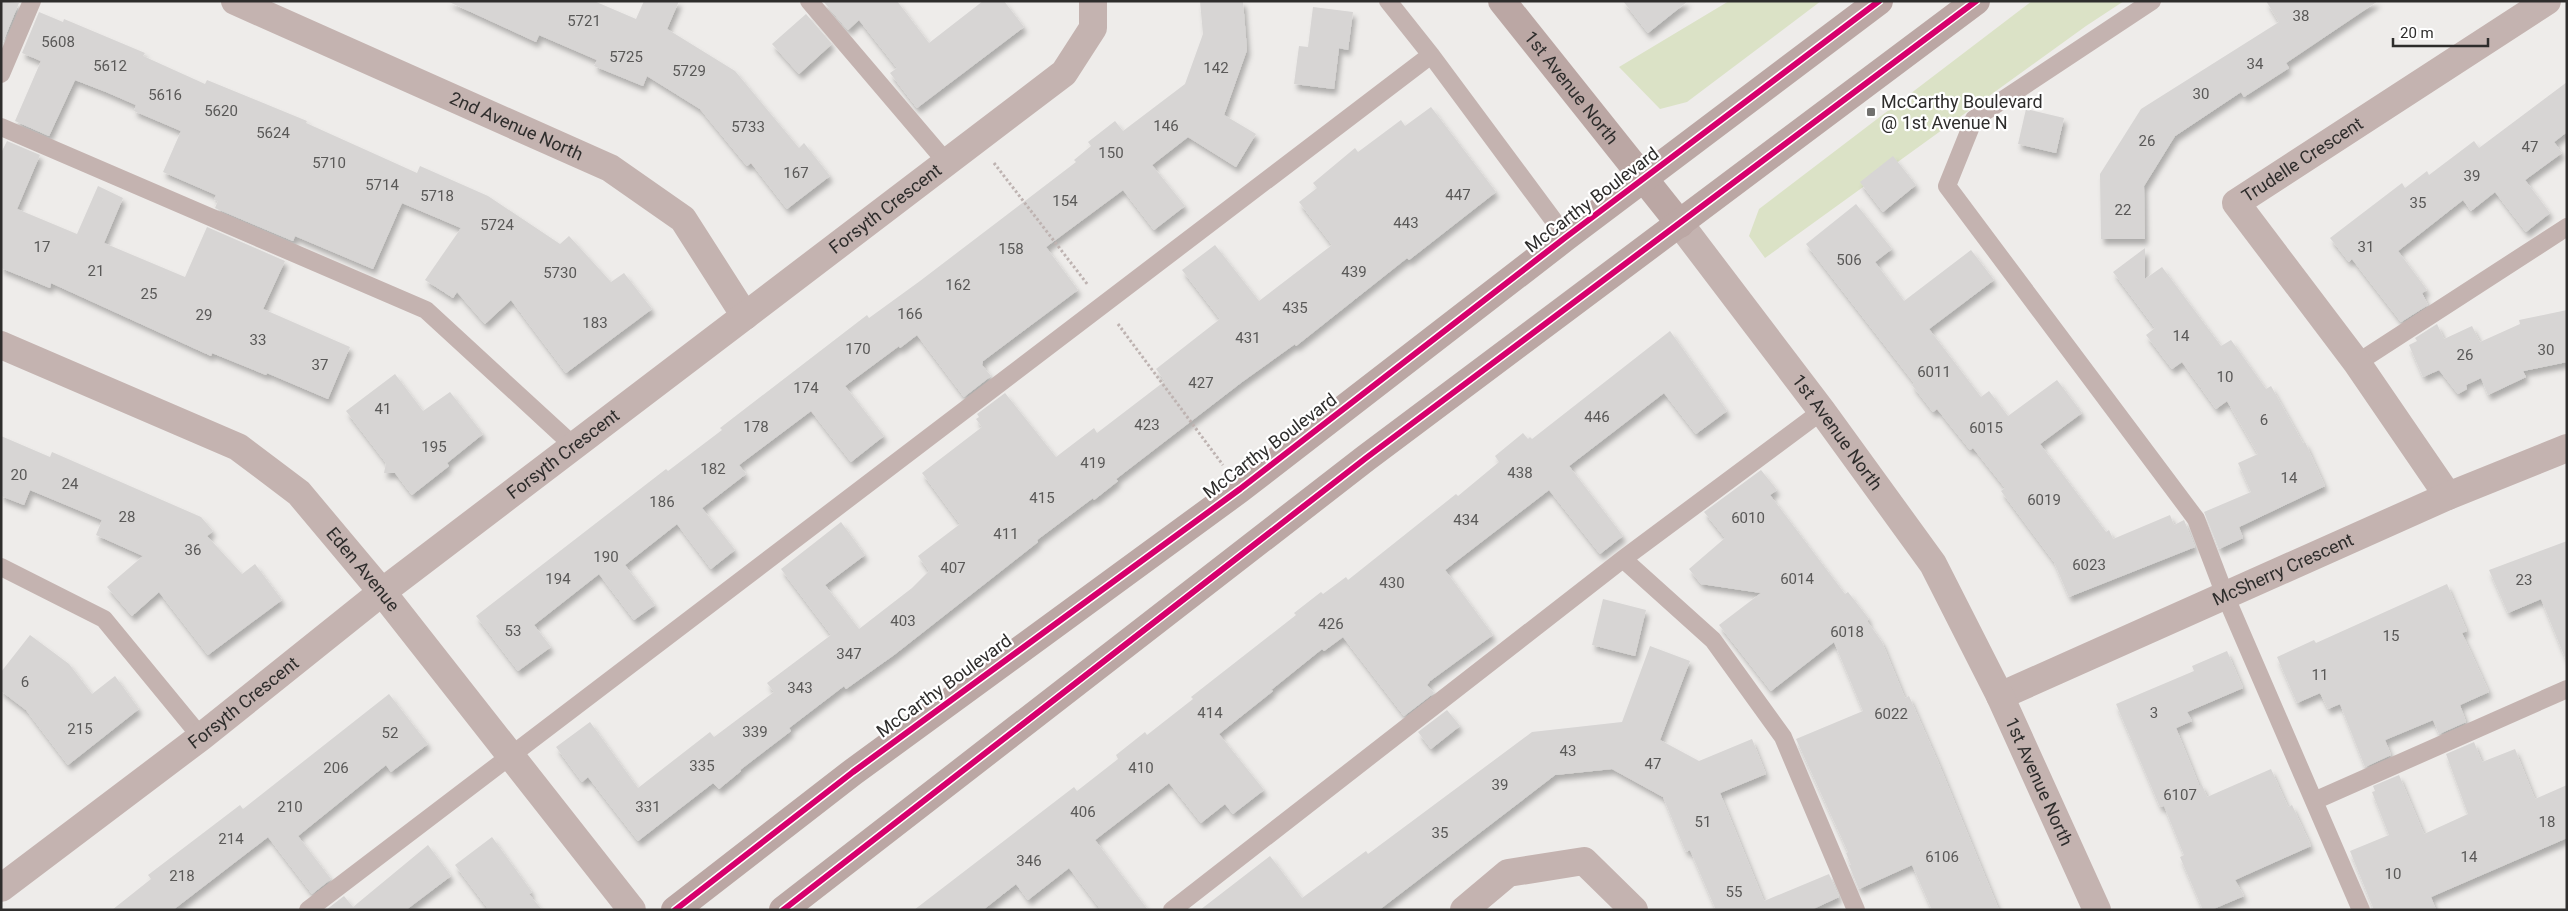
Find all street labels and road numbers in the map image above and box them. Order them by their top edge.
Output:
street label: 1st Avenue North [1520,27,1623,148]
street label: 2nd Avenue North [447,87,586,165]
street label: Trudelle Crescent [2238,112,2367,206]
street label: McCarthy Boulevard [1521,143,1663,257]
street label: Forsyth Crescent [825,159,945,258]
street label: 1st Avenue North [1788,370,1887,494]
street label: McCarthy Boulevard [1199,389,1341,503]
street label: Forsyth Crescent [502,404,623,503]
street label: Eden Avenue [322,523,404,615]
street label: McSherry Crescent [2209,529,2357,610]
street label: McCarthy Boulevard [872,630,1015,742]
street label: Forsyth Crescent [184,652,303,753]
street label: 1st Avenue North [2001,714,2077,849]

